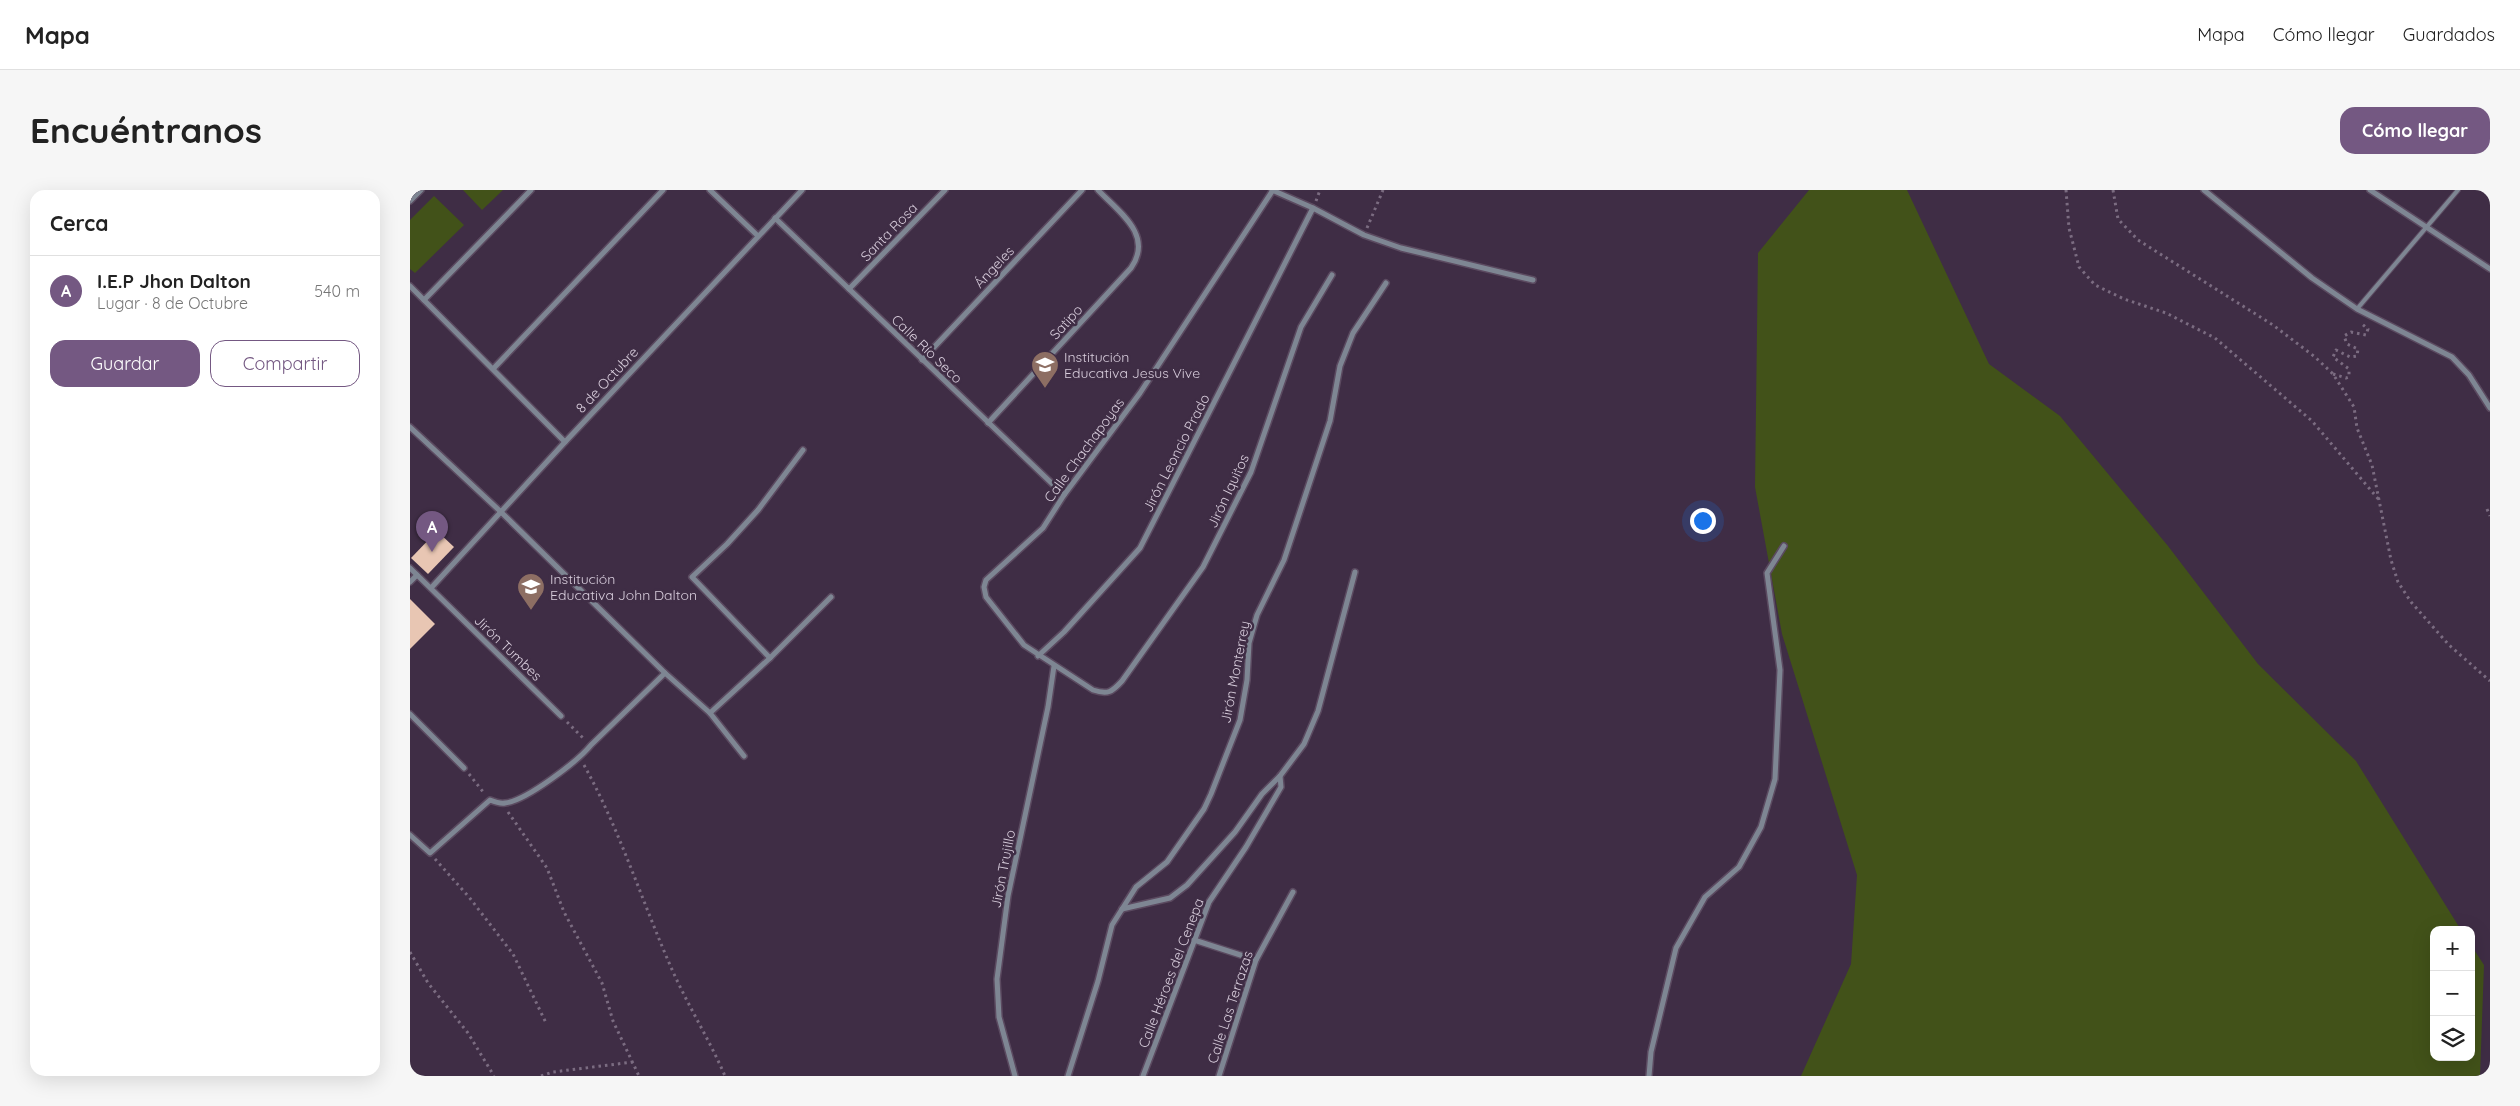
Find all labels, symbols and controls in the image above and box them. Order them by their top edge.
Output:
text: Mapa [25,20,90,50]
text: Mapa [2197,23,2245,46]
text: Cómo llegar [2273,23,2375,46]
text: Guardados [2403,23,2495,46]
button: Cómo llegar [2340,107,2490,154]
text: Encuéntranos [30,108,262,152]
street label: Santa Rosa [857,199,921,265]
text: Cerca [50,210,108,236]
street label: Ángeles [970,242,1018,292]
text: I.E.P Jhon Dalton [97,269,251,293]
text: A [61,281,71,301]
text: 540 m [314,281,360,301]
text: Lugar · 8 de Octubre [97,293,248,313]
street label: Satipo [1046,301,1086,343]
street label: Calle Río Seco [888,311,966,387]
button: Guardar [50,340,200,387]
button: Compartir [210,340,360,387]
street label: 8 de Octubre [572,343,642,417]
place label: Institución Educativa Jesus Vive [1064,348,1200,382]
school or university icon: Institución Educativa Jesus Vive [1030,350,1060,389]
street label: Jirón Leoncio Prado [1138,391,1214,515]
street label: Calle Chachapoyas [1040,394,1128,506]
street label: Jirón Iquitos [1203,451,1253,531]
your location [1690,508,1716,534]
pin: A [416,511,448,552]
place label: Institución Educativa John Dalton [550,570,697,604]
school or university icon: Institución Educativa John Dalton [516,572,546,611]
street label: Jirón Tumbes [470,611,546,685]
street label: Jirón Monterrey [1216,619,1254,725]
street label: Jirón Trujillo [987,828,1019,910]
street label: Calle Héroes del Cenepa [1134,896,1208,1050]
map controls [2430,926,2475,1061]
button: + [2430,926,2475,971]
street label: Calle Las Terrazas [1203,948,1257,1066]
button: − [2430,971,2475,1016]
button: layers [2430,1016,2475,1061]

